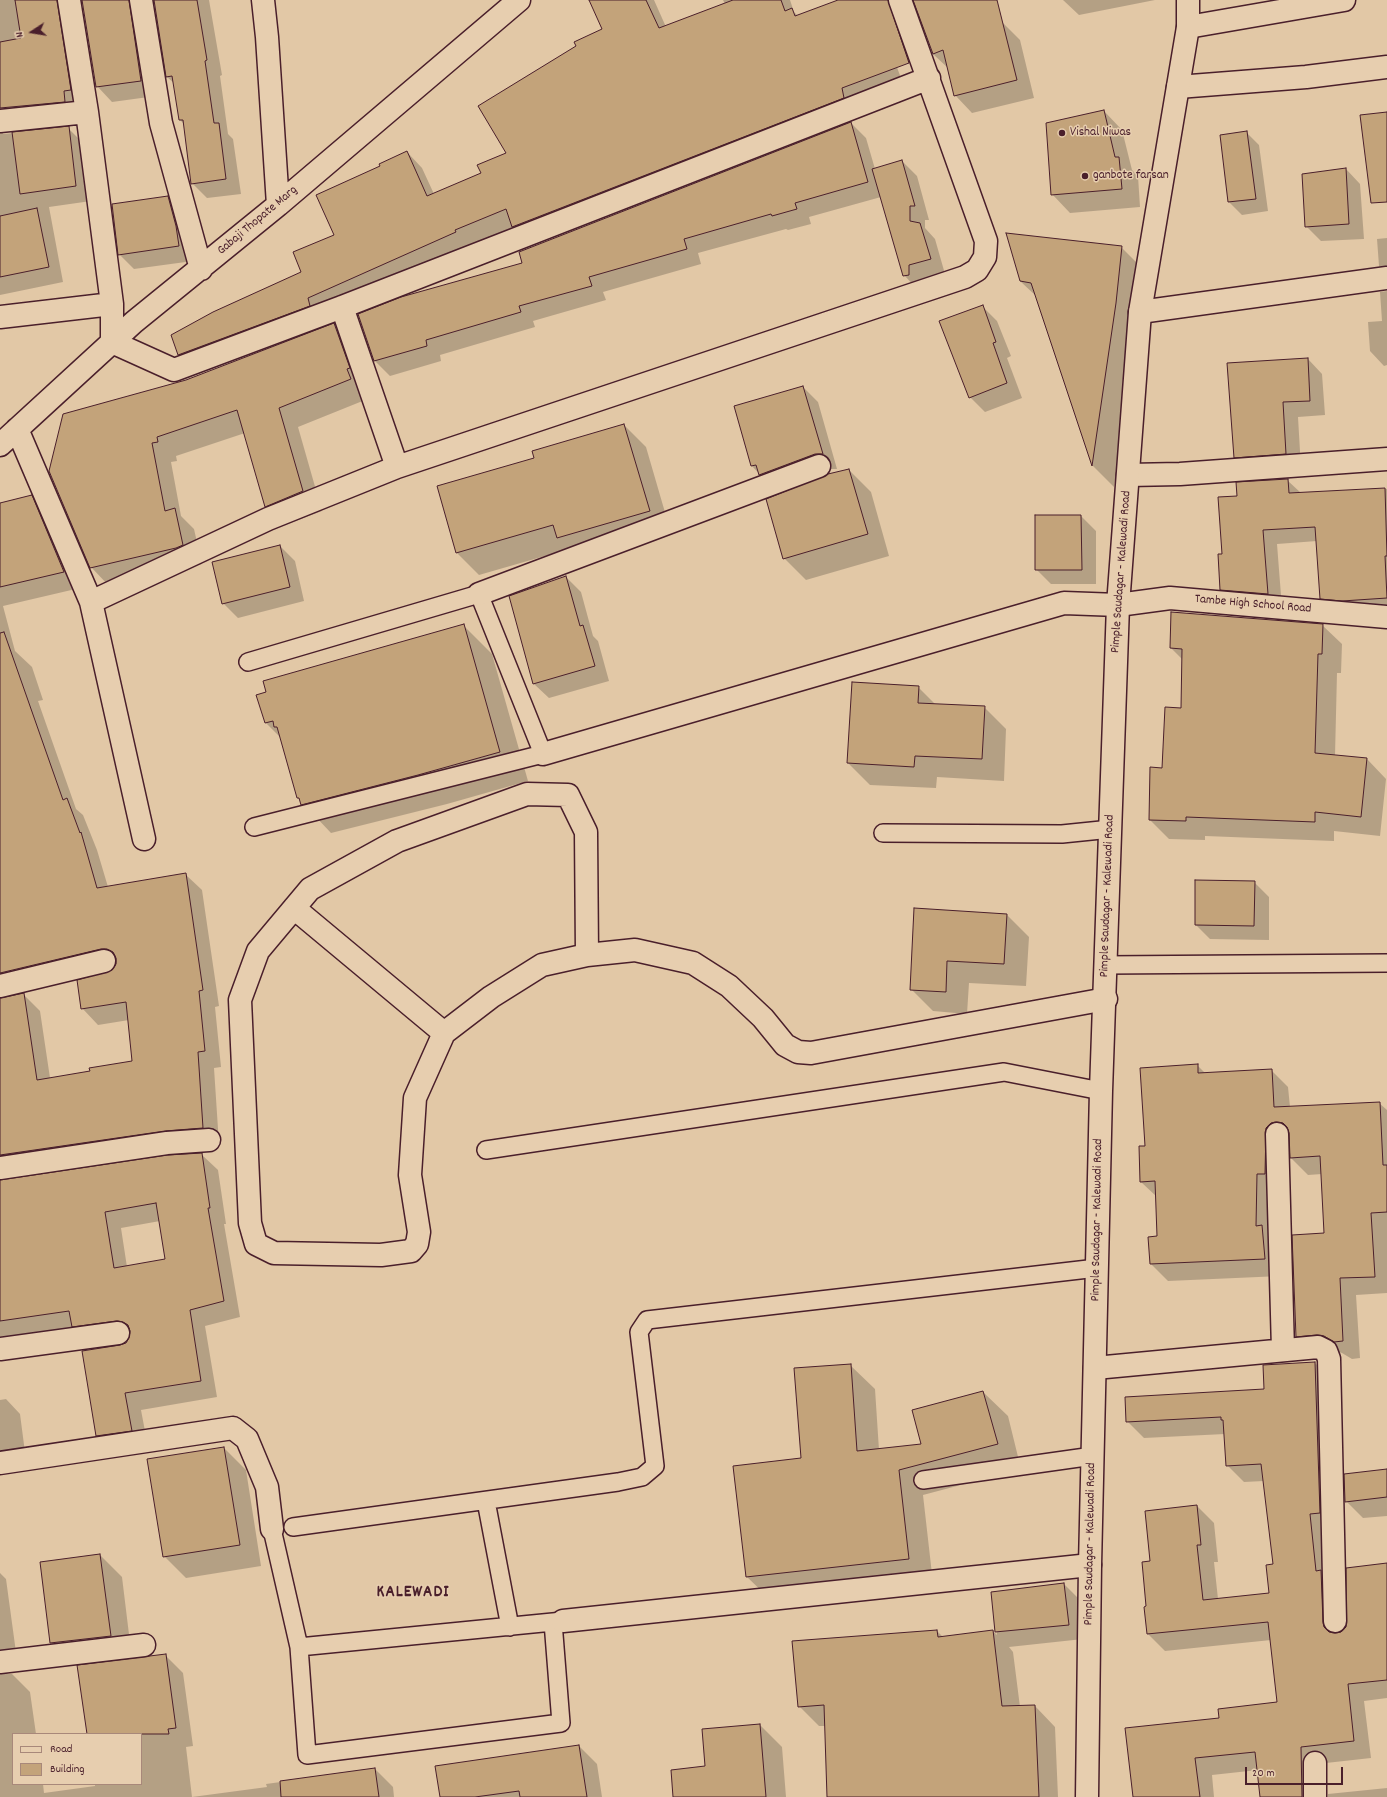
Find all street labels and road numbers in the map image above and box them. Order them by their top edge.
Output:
street label: Gabaji Thopate Marg [215,183,301,259]
street label: Pimple Saudagar - Kalewadi Road [1109,490,1135,654]
street label: Tambe High School Road [1194,592,1312,618]
street label: Pimple Saudagar - Kalewadi Road [1097,814,1119,978]
street label: Pimple Saudagar - Kalewadi Road [1089,1138,1107,1302]
street label: Pimple Saudagar - Kalewadi Road [1082,1462,1100,1626]

